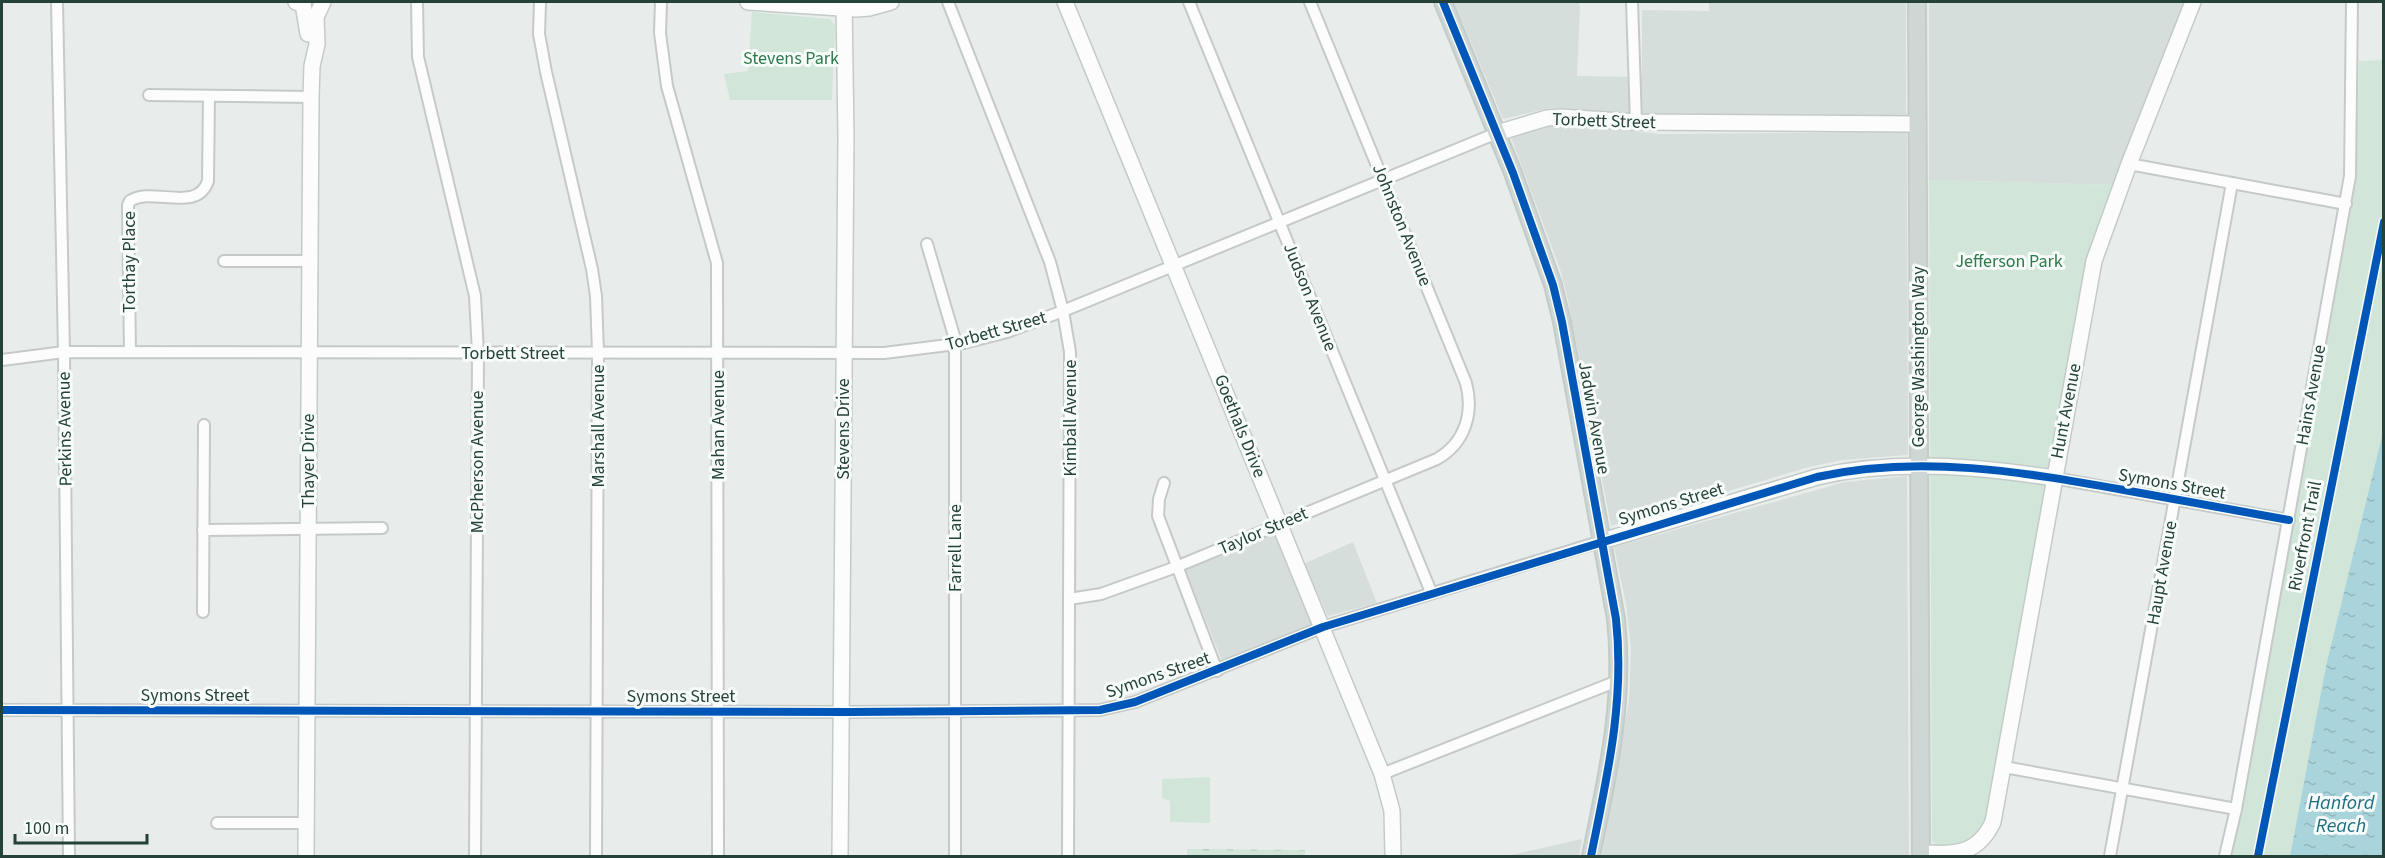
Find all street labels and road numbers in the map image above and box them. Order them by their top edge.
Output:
street label: Torbett Street [1552,107,1656,135]
street label: Johnston Avenue [1366,160,1438,290]
street label: Torthay Place [117,211,142,313]
street label: Judson Avenue [1277,239,1343,355]
street label: George Washington Way [1906,266,1931,448]
street label: Torbett Street [943,305,1049,357]
street label: Torbett Street [461,341,565,366]
street label: Hains Avenue [2290,343,2332,447]
street label: Kimball Avenue [1058,360,1083,476]
street label: Jadwin Avenue [1572,360,1616,476]
street label: Hunt Avenue [2045,361,2087,461]
street label: Marshall Avenue [586,364,611,488]
street label: Mahan Avenue [706,370,731,480]
street label: Perkins Avenue [51,371,78,487]
street label: Goethals Drive [1208,371,1272,481]
street label: Stevens Drive [831,378,856,480]
street label: McPherson Avenue [465,391,490,533]
street label: Thayer Drive [296,414,321,508]
street label: Symons Street [2116,462,2228,506]
street label: Symons Street [1615,476,1727,532]
street label: Riverfront Trail [2282,479,2328,593]
street label: Taylor Street [1214,501,1312,561]
street label: Farrell Lane [943,504,968,592]
street label: Haupt Avenue [2141,519,2183,627]
street label: Symons Street [1103,645,1213,705]
street label: Symons Street [141,683,249,708]
street label: Symons Street [627,684,735,709]

